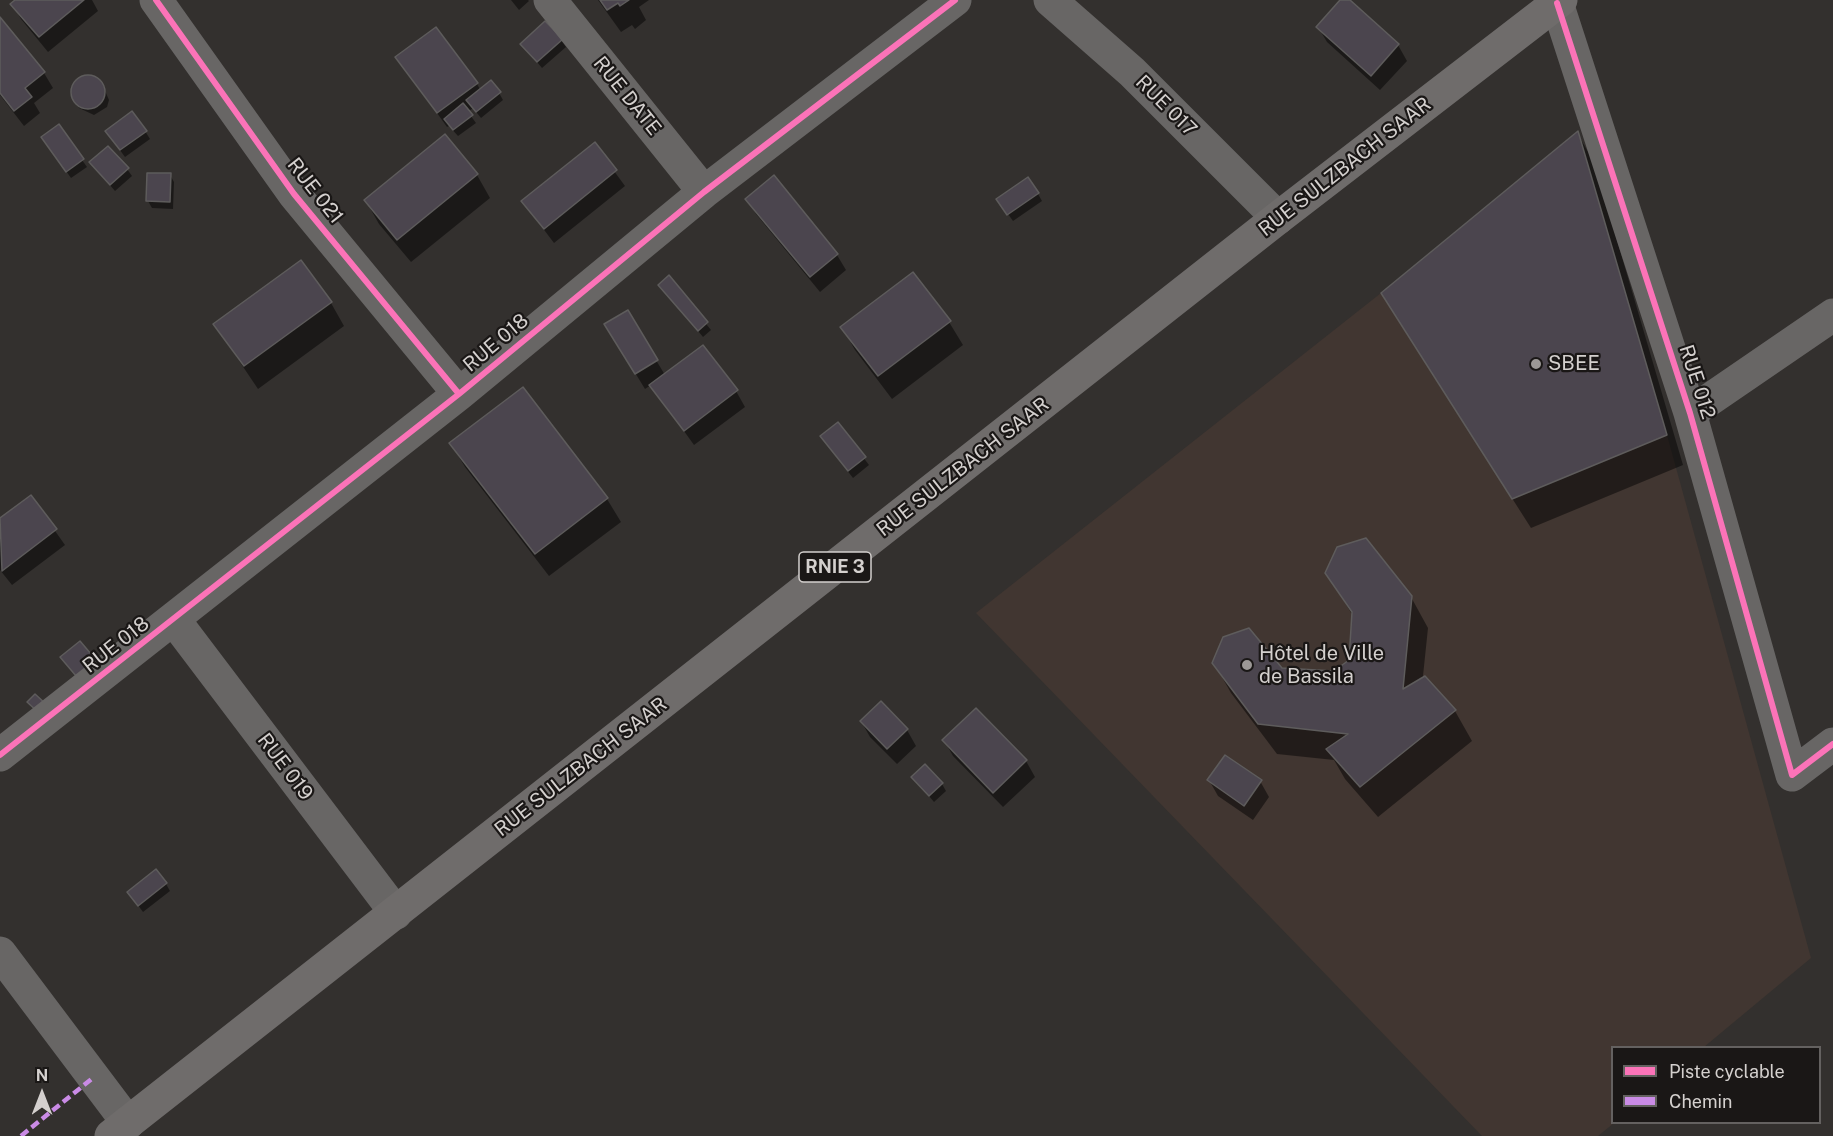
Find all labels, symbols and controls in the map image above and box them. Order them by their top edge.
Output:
street label: RUE DATE [588,52,666,140]
street label: RUE 017 [1130,70,1202,142]
street label: RUE SULZBACH SAAR [1254,92,1436,242]
street label: RUE 021 [282,153,348,229]
street label: RUE 018 [458,309,534,377]
street label: RUE 012 [1674,342,1720,422]
place label: SBEE [1548,352,1600,376]
marker: SBEE [1529,357,1543,371]
street label: RUE SULZBACH SAAR [872,392,1054,542]
road number: RNIE 3 [799,552,871,582]
street label: RUE 018 [78,612,154,678]
place label: Hôtel de Ville de Bassila [1259,642,1384,689]
marker: Hôtel de Ville de Bassila [1240,658,1254,672]
street label: RUE SULZBACH SAAR [490,692,672,842]
street label: RUE 019 [252,729,318,805]
legend [1611,1046,1821,1124]
text: Piste cyclable [1669,1061,1785,1082]
north arrow [12,1064,72,1124]
text: N [36,1066,48,1085]
text: Chemin [1669,1091,1733,1112]

